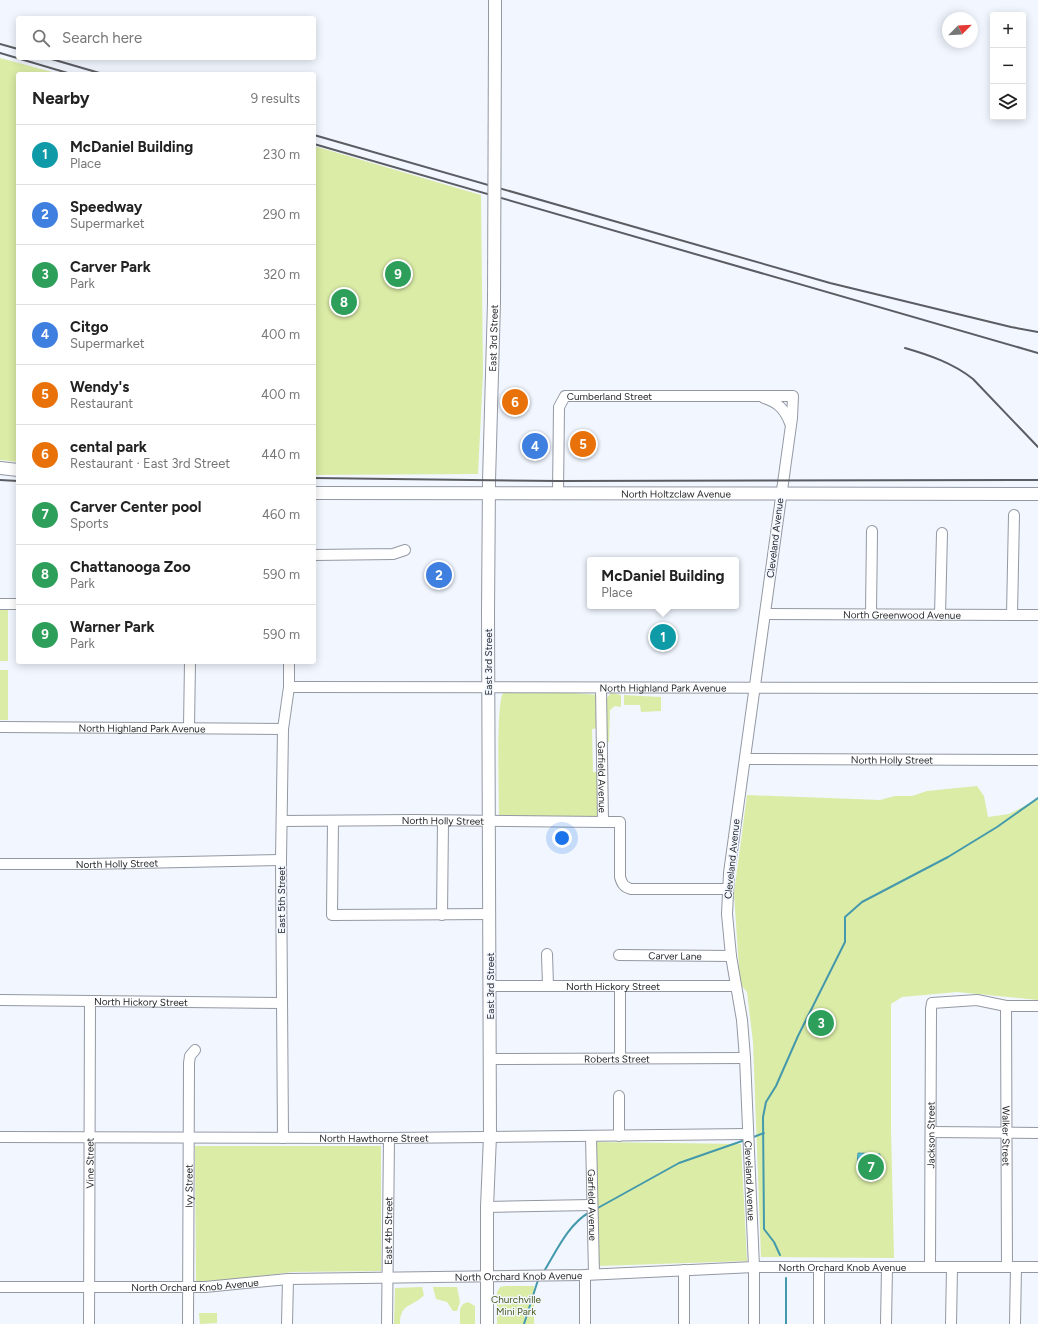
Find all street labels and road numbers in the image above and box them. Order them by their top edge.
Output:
street label: East 3rd Street [486,304,500,372]
street label: Cumberland Street [567,390,652,403]
street label: North Holtzclaw Avenue [621,487,731,500]
street label: Cleveland Avenue [764,497,786,579]
street label: North Greenwood Avenue [843,608,961,621]
street label: East 3rd Street [482,628,495,696]
street label: North Highland Park Avenue [600,681,727,694]
street label: North Highland Park Avenue [79,721,206,735]
street label: Garfield Avenue [595,741,609,814]
street label: North Holly Street [851,753,933,766]
street label: North Holly Street [402,813,484,827]
street label: Cleveland Avenue [721,818,743,900]
street label: North Holly Street [76,856,159,871]
street label: East 5th Street [275,866,288,934]
street label: Carver Lane [648,949,702,962]
street label: East 3rd Street [484,952,497,1020]
street label: North Hickory Street [566,980,660,993]
street label: North Hickory Street [94,995,188,1009]
street label: Roberts Street [584,1052,650,1065]
street label: Jackson Street [924,1101,937,1169]
street label: Walker Street [1000,1106,1013,1167]
street label: North Hawthorne Street [319,1131,429,1145]
street label: Vine Street [83,1137,96,1188]
street label: Cleveland Avenue [742,1140,759,1222]
street label: Ivy Street [182,1164,195,1208]
street label: Garfield Avenue [585,1169,600,1242]
street label: East 4th Street [381,1197,395,1265]
street label: North Orchard Knob Avenue [779,1261,907,1274]
street label: North Orchard Knob Avenue [455,1269,583,1283]
street label: North Orchard Knob Avenue [131,1275,260,1294]

